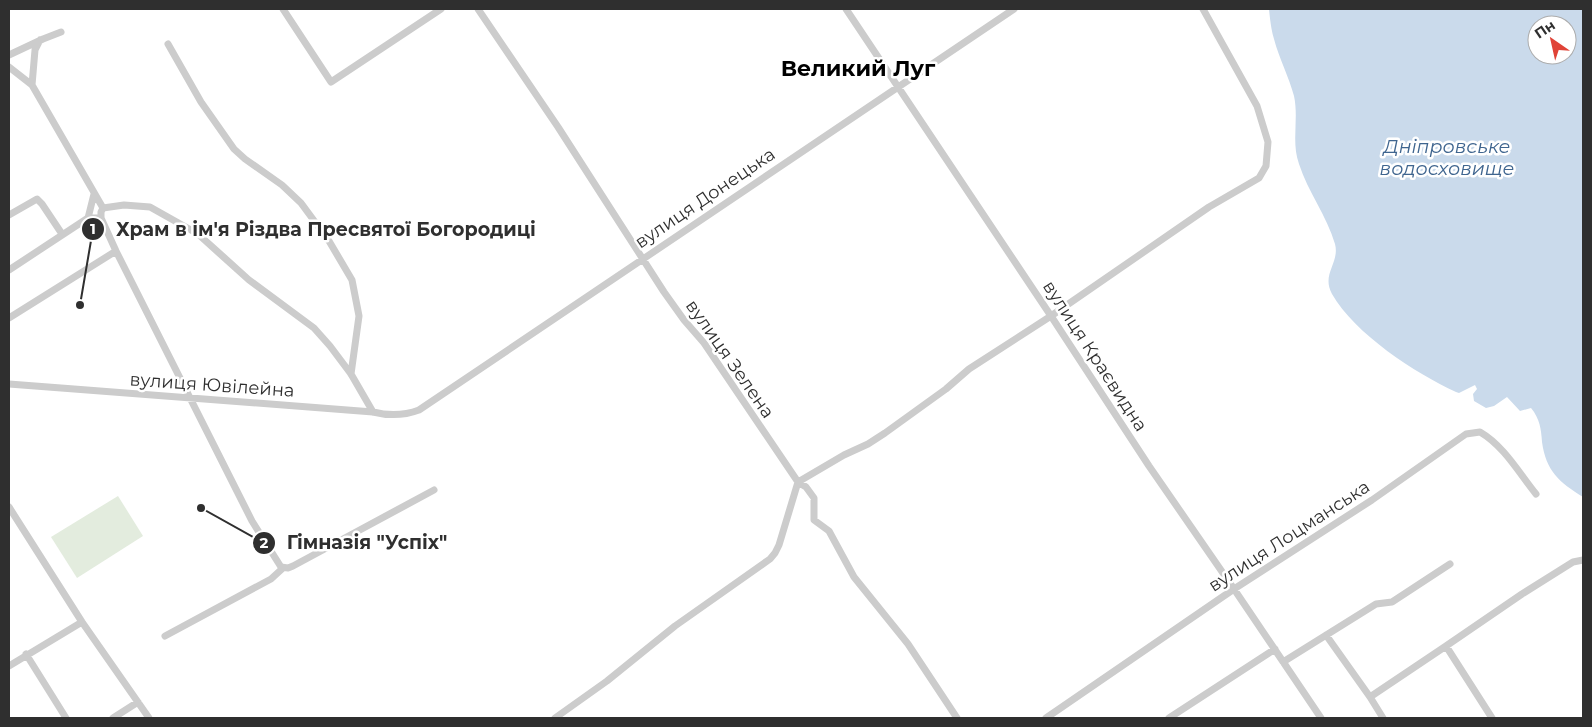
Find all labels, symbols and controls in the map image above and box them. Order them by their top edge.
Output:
north arrow [1527,15,1577,65]
text: Пн [1531,16,1559,43]
district label: Великий Луг [781,55,936,82]
water label: Дніпровське водосховище [1380,135,1514,180]
street label: вулиця Донецька [631,143,779,253]
callout: Храм в ім'я Різдва Пресвятої Богородиці [81,212,546,246]
text: Храм в ім'я Різдва Пресвятої Богородиці [116,218,536,241]
text: 1 [90,219,96,238]
street label: вулиця Краєвидна [1038,276,1152,436]
street label: вулиця Зелена [681,296,779,422]
street label: вулиця Ювілейна [129,368,295,402]
street label: вулиця Лоцманська [1204,476,1374,596]
callout: Гімназія "Успіх" [251,526,457,560]
text: Гімназія "Успіх" [287,531,447,554]
text: 2 [260,533,269,552]

